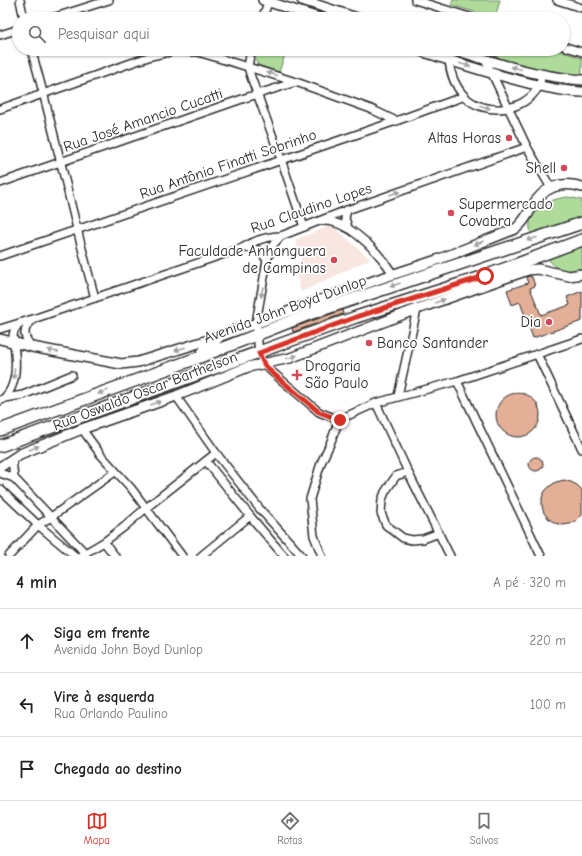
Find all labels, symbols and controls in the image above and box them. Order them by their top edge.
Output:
search box [12,12,570,56]
icon: search [26,23,48,45]
text: Pesquisar aqui [58,25,150,43]
one-way arrow [459,62,471,68]
one-way arrow [510,64,523,70]
one-way arrow [266,71,278,77]
street label: Rua José Amancio Cucatti [61,84,225,156]
one-way arrow [479,104,491,110]
street label: Rua Antônio Finatti Sobrinho [137,125,319,203]
place label: Altas Horas [428,129,501,147]
marker: Altas Horas [504,133,514,143]
place label: Shell [526,159,556,177]
marker: Shell [559,163,569,173]
street label: Rua Claudino Lopes [248,179,374,237]
one-way arrow [389,190,401,196]
place label: Supermercado Covabra [459,195,553,230]
marker: Supermercado Covabra [446,208,456,218]
one-way arrow [525,237,537,243]
one-way arrow [472,241,484,247]
place label: Faculdade Anhanguera de Campinas [178,242,326,277]
marker: Faculdade Anhanguera de Campinas [329,255,339,265]
route start [476,267,494,285]
street label: Avenida John Boyd Dunlop [201,271,369,347]
one-way arrow [389,283,401,289]
one-way arrow [258,286,264,298]
one-way arrow [434,297,446,303]
place label: Dia [520,313,541,331]
marker: Dia [544,317,554,327]
place label: Banco Santander [377,334,488,352]
marker: Banco Santander [364,338,374,348]
one-way arrow [173,346,185,352]
street label: Rua Oswaldo Oscar Barthelson [50,347,240,435]
one-way arrow [47,348,59,354]
one-way arrow [286,354,298,360]
place label: Drogaria São Paulo [305,357,368,392]
one-way arrow [11,368,17,380]
marker: Drogaria São Paulo [292,370,302,380]
one-way arrow [97,390,109,396]
one-way arrow [150,399,162,405]
route end [331,411,349,429]
one-way arrow [29,445,41,451]
text: 4 min [16,573,57,592]
text: A pé · 320 m [493,575,566,590]
text: Siga em frente [54,624,150,642]
icon: ahead [16,630,38,652]
text: 220 m [529,633,566,648]
text: Avenida John Boyd Dunlop [54,642,203,657]
text: Vire à esquerda [54,688,155,706]
icon: left [16,694,38,716]
text: 100 m [530,697,566,712]
text: Rua Orlando Paulino [54,706,168,721]
icon: arrive [16,758,38,780]
text: Chegada ao destino [54,760,182,778]
tab: Mapa [84,810,110,847]
tab: Rotas [277,810,302,847]
tab: Salvos [470,810,498,847]

